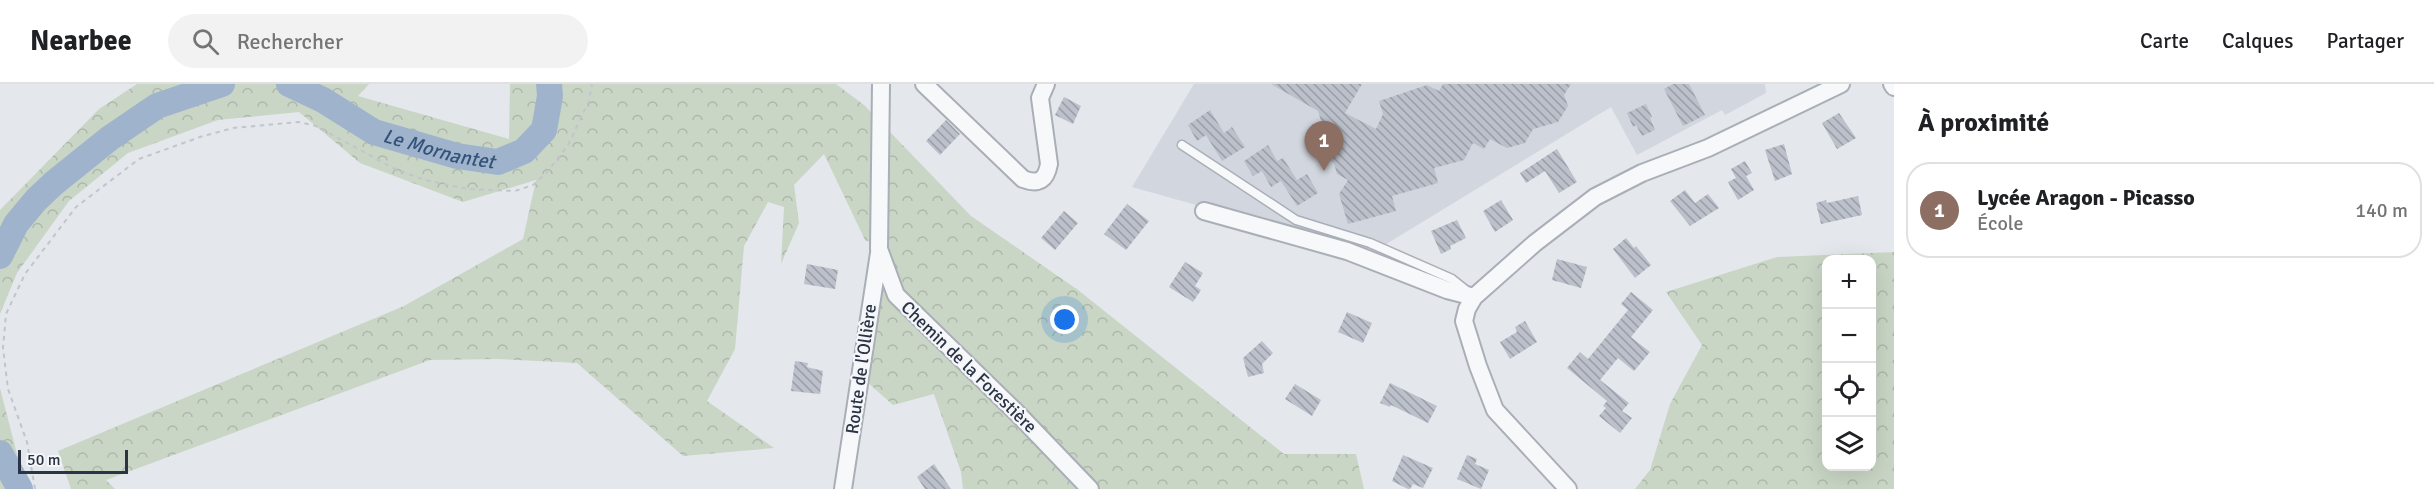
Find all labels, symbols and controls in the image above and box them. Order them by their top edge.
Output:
search box [168,14,588,68]
text: Nearbee [30,24,132,58]
icon: search [189,25,222,58]
text: Rechercher [237,28,343,55]
text: Carte [2140,28,2189,54]
text: Calques [2222,28,2293,54]
text: Partager [2326,28,2404,54]
text: À proximité [1918,107,2049,139]
pin: 1 [1304,122,1344,171]
water label: Le Mornantet [380,123,498,174]
text: Lycée Aragon - Picasso [1977,184,2195,211]
text: 1 [1934,198,1945,223]
text: 140 m [2355,198,2408,223]
text: École [1977,211,2024,236]
map controls [1822,255,1876,471]
button: + [1822,255,1876,309]
street label: Chemin de la Forestière [896,296,1042,438]
street label: Route de l'Ollière [841,303,881,435]
your location [1050,305,1079,334]
button: − [1822,309,1876,363]
button: locate [1822,363,1876,417]
button: layers [1822,417,1876,471]
scale bar [18,447,128,474]
text: 50 m [27,450,61,470]

